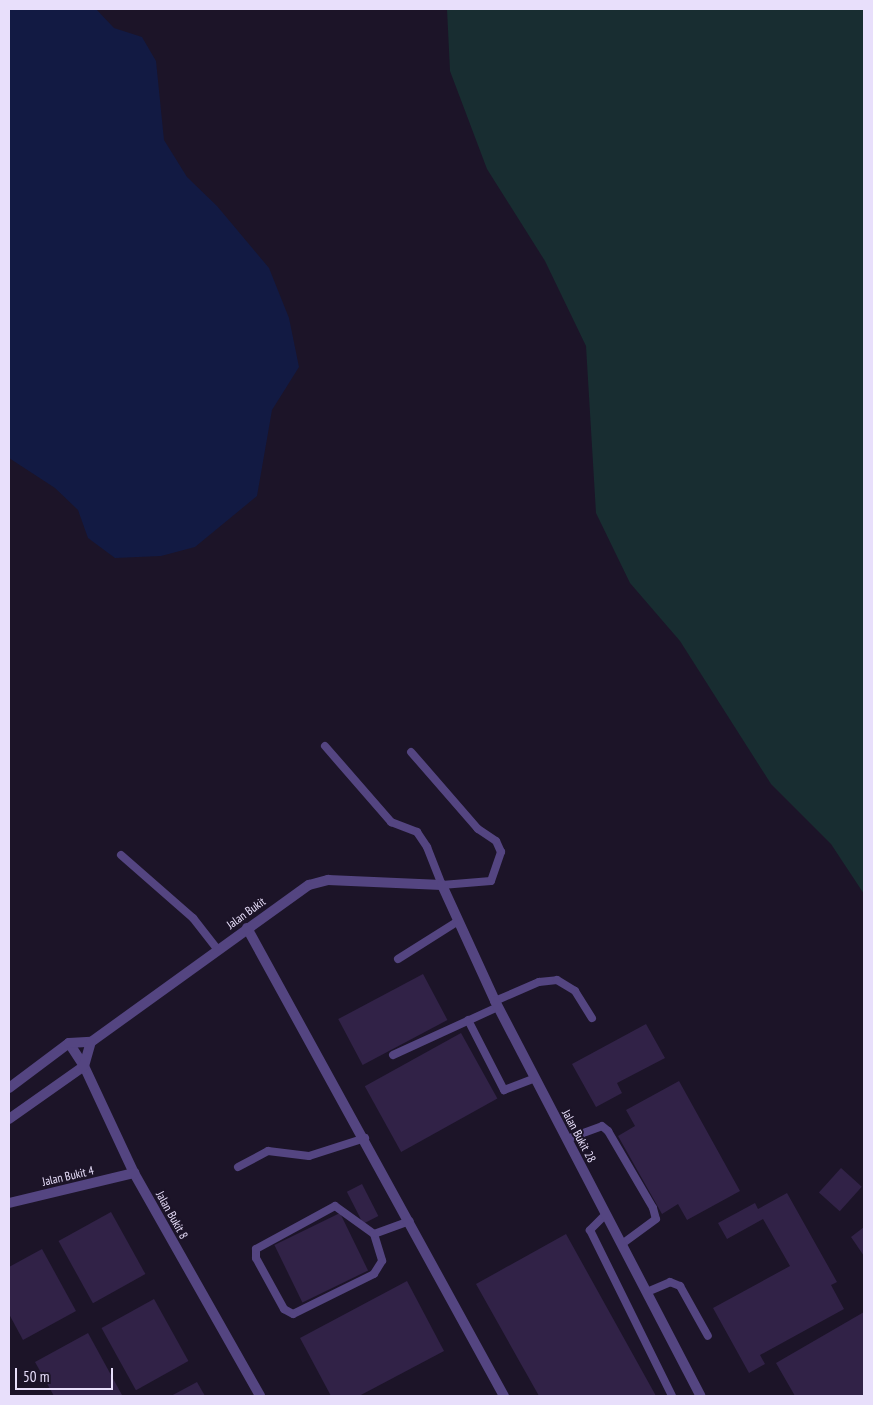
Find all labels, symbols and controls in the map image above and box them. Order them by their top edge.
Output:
street label: Jalan Bukit [224,894,268,932]
street label: Jalan Bukit 28 [559,1107,599,1165]
street label: Jalan Bukit 4 [41,1163,95,1189]
street label: Jalan Bukit 8 [153,1189,191,1241]
scale bar [18,1358,115,1390]
text: 50 m [23,1367,49,1386]

